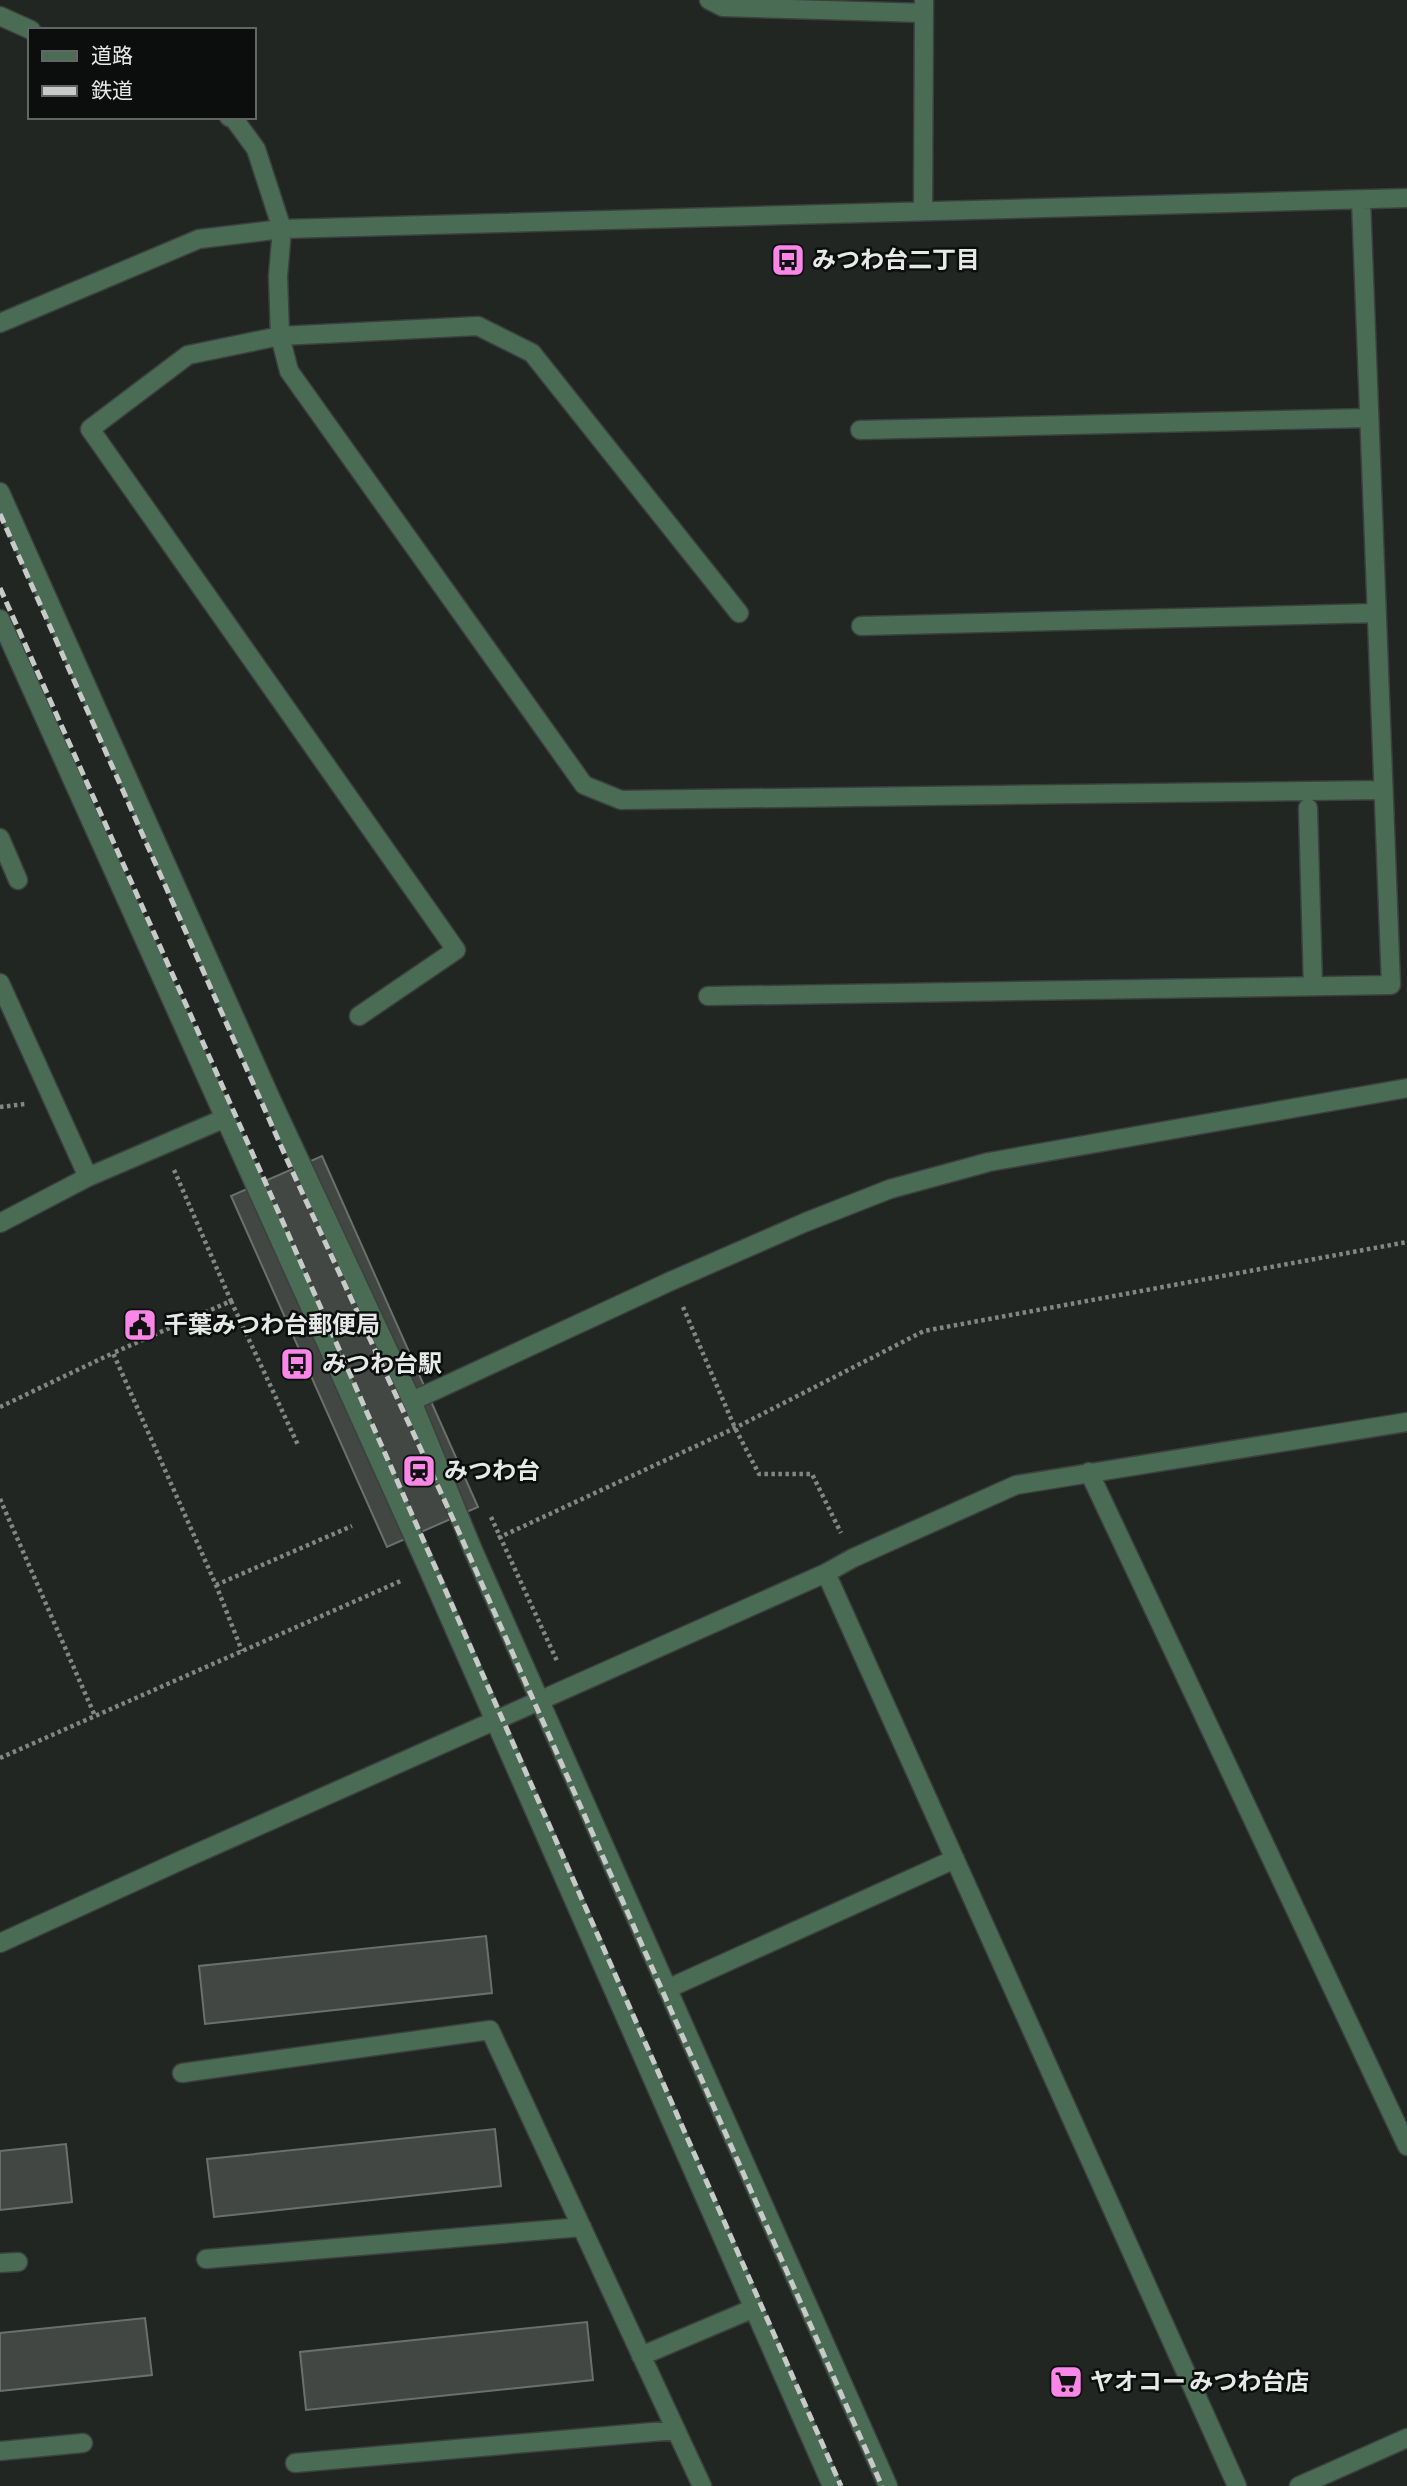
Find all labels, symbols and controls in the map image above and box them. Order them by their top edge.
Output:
legend [28,28,256,119]
text: 道路 [91,43,133,67]
text: 鉄道 [91,78,133,102]
bus stop icon: みつわ台二丁目 [769,241,807,279]
place label: みつわ台二丁目 [812,246,980,273]
public building icon: 千葉みつわ台郵便局 [121,1306,159,1344]
place label: 千葉みつわ台郵便局 [164,1311,380,1338]
bus stop icon: みつわ台駅 [278,1345,316,1383]
place label: みつわ台駅 [322,1350,442,1377]
station icon: みつわ台 [400,1452,438,1490]
place label: みつわ台 [444,1457,540,1484]
supermarket icon: ヤオコー みつわ台店 [1047,2363,1085,2401]
place label: ヤオコー みつわ台店 [1090,2368,1309,2395]

